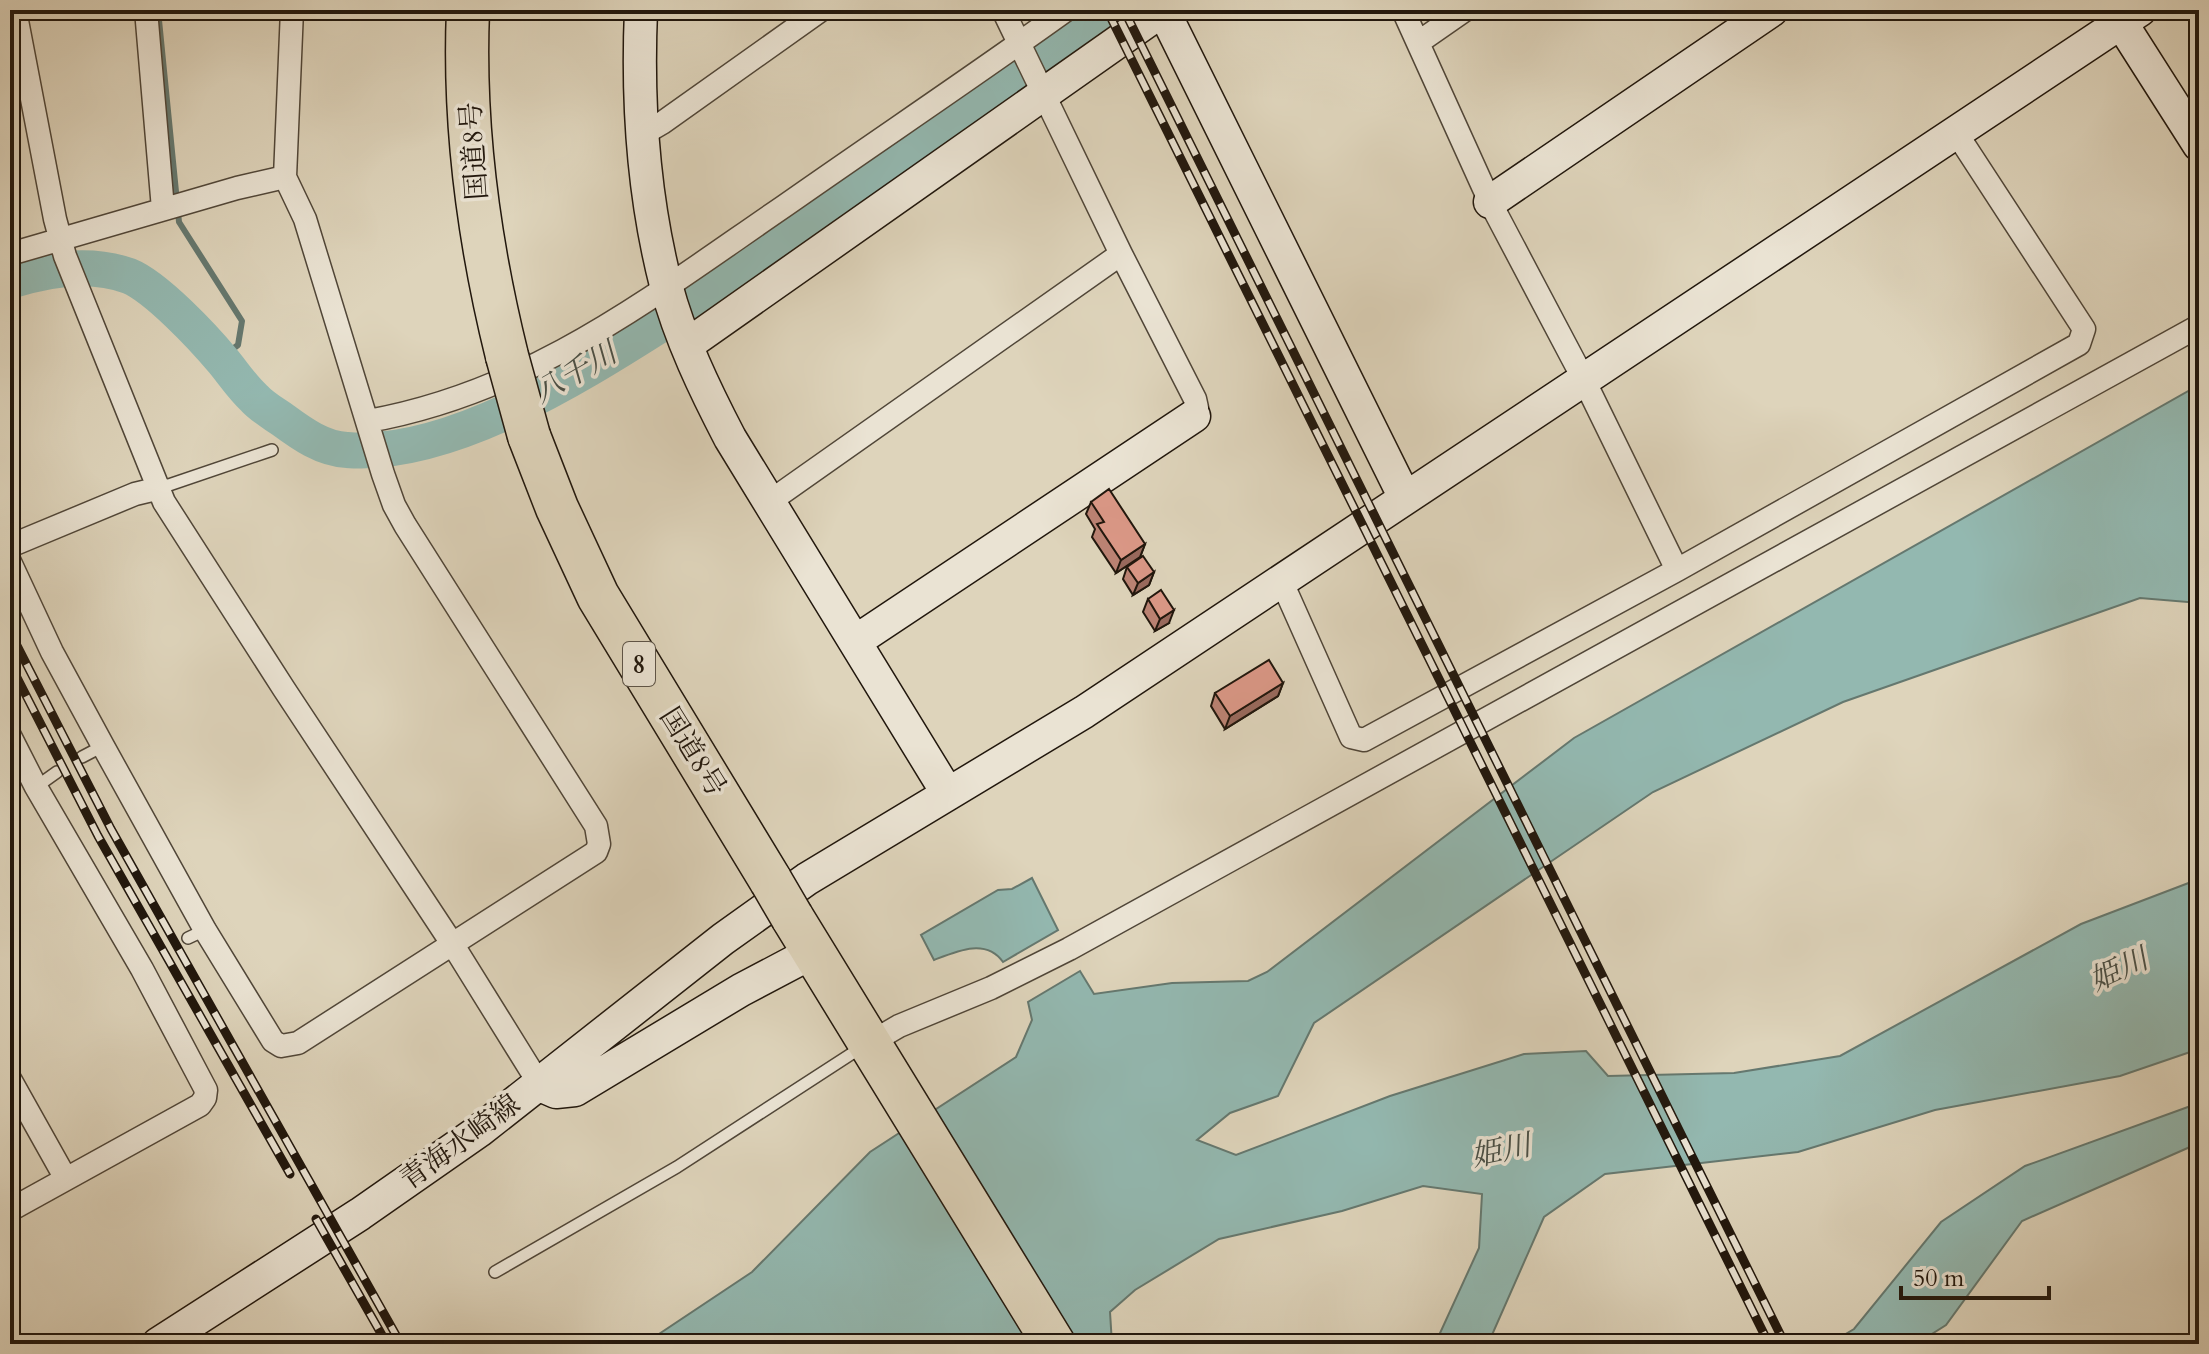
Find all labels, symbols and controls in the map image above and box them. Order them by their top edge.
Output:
street label: 国道8号 [452,101,496,201]
water label: 八千川 [526,331,627,413]
road number: 8 [623,642,655,686]
street label: 国道8号 [651,700,735,804]
water label: 姫川 [2083,937,2158,1001]
street label: 青海水崎線 [392,1085,528,1199]
water label: 姫川 [1467,1124,1538,1177]
scale bar [1901,1250,2049,1300]
text: 50 m [1913,1262,1965,1295]

